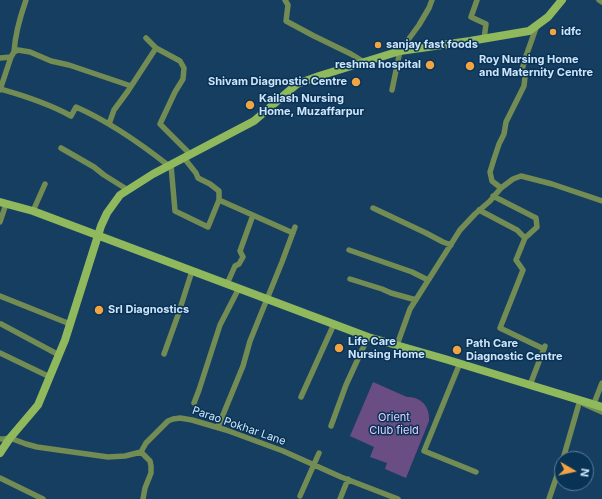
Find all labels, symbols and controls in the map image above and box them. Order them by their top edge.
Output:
place label: idfc [561,25,582,39]
marker: idfc [548,27,558,37]
place label: sanjay fast foods [386,38,478,52]
marker: sanjay fast foods [373,40,383,50]
place label: Roy Nursing Home and Maternity Centre [479,53,593,79]
place label: reshma hospital [335,58,421,72]
marker: reshma hospital [424,59,436,71]
marker: Roy Nursing Home and Maternity Centre [464,60,476,72]
place label: Shivam Diagnostic Centre [208,75,347,89]
marker: Shivam Diagnostic Centre [350,76,362,88]
place label: Kailash Nursing Home, Muzaffarpur [259,92,364,118]
marker: Kailash Nursing Home, Muzaffarpur [244,99,256,111]
place label: Srl Diagnostics [108,303,189,317]
marker: Srl Diagnostics [93,304,105,316]
place label: Life Care Nursing Home [348,335,425,361]
place label: Path Care Diagnostic Centre [466,337,562,363]
marker: Life Care Nursing Home [333,342,345,354]
marker: Path Care Diagnostic Centre [451,344,463,356]
street label: Parao Pokhar Lane [191,404,287,448]
park label: Orient Club field [369,411,419,437]
north arrow [554,451,594,491]
text: N [577,467,592,478]

